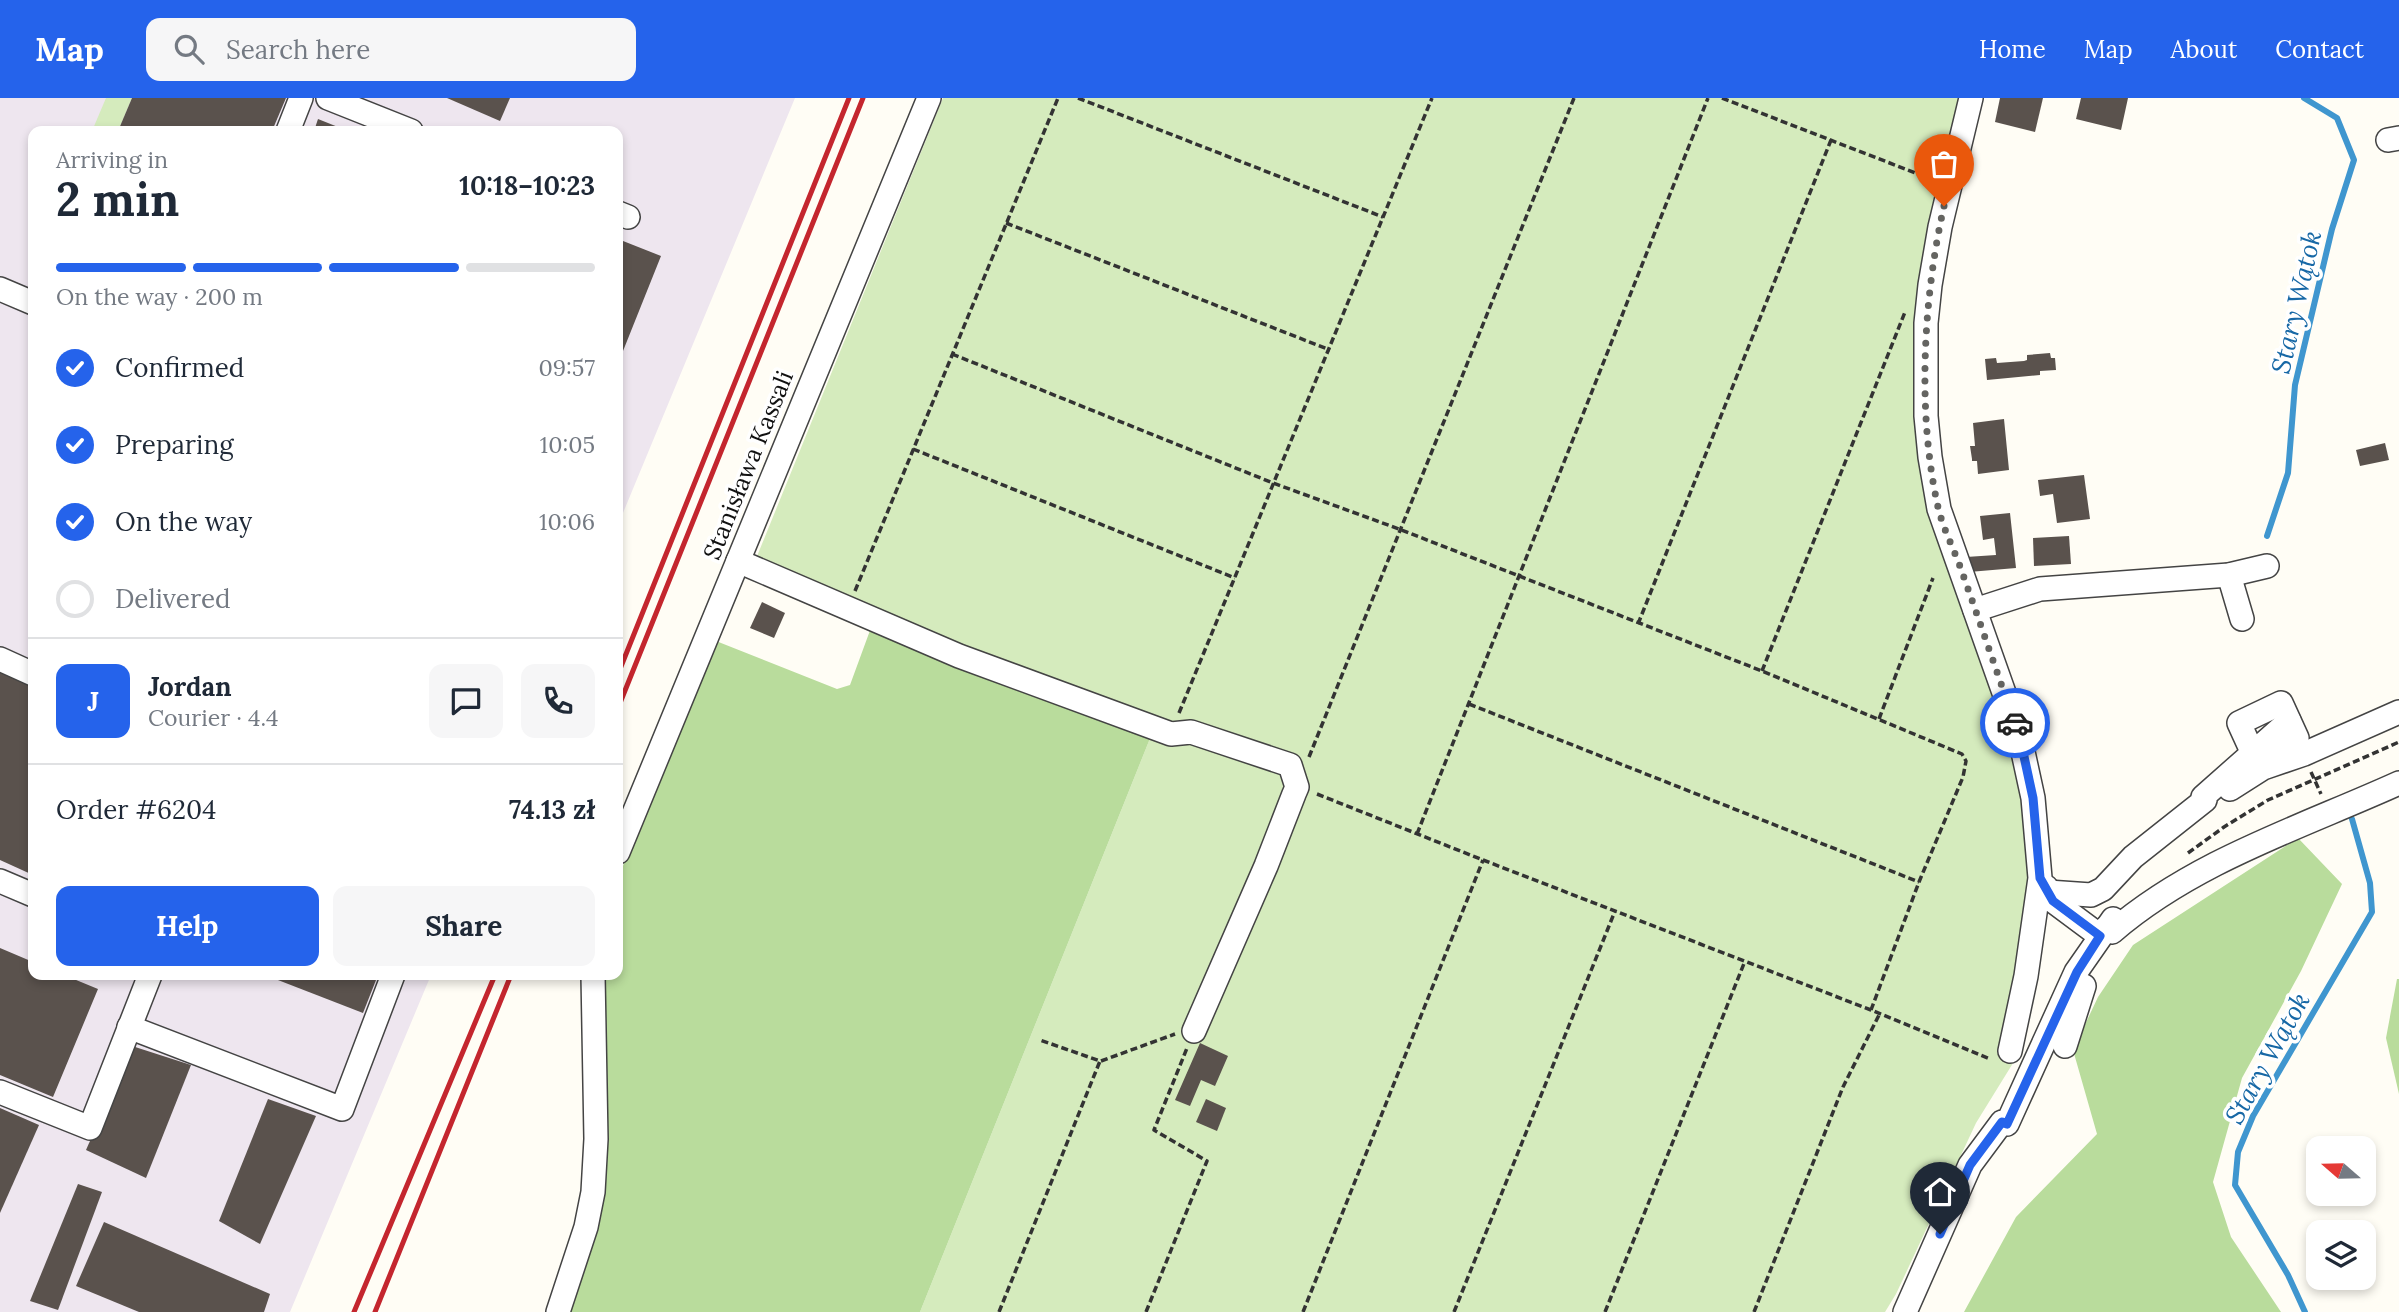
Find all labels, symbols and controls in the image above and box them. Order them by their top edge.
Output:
search box [146,18,636,81]
text: Map [35,28,104,70]
icon: search [170,30,208,68]
text: Search here [226,33,370,66]
text: Home [1979,34,2046,65]
text: Map [2084,34,2133,65]
text: About [2171,34,2237,65]
text: Contact [2275,34,2364,65]
pin [1914,134,1974,206]
text: Arriving in [56,145,168,174]
icon: bag [1925,145,1963,183]
text: 10:18–10:23 [459,169,595,202]
text: 2 min [56,170,179,229]
water label: Stary Wątok [2264,227,2328,377]
text: On the way · 200 m [56,282,263,311]
icon: check [56,349,94,387]
text: Confirmed [115,351,244,384]
text: 09:57 [539,353,595,382]
street label: Stanisława Kassali [696,366,800,564]
icon: check [56,426,94,464]
text: Preparing [115,428,234,461]
text: 10:05 [540,430,595,459]
icon: check [56,503,94,541]
text: On the way [115,505,252,538]
text: 10:06 [539,507,595,536]
text: Delivered [115,582,231,615]
button: chat [429,664,503,738]
button: phone [521,664,595,738]
text: Jordan [148,670,232,703]
text: J [87,685,99,718]
courier [1980,688,2050,758]
text: Courier · 4.4 [148,703,279,732]
icon: car [1996,704,2034,742]
text: Order #6204 [56,793,216,826]
text: 74.13 zł [509,793,595,826]
button: Help [56,886,319,966]
button: Share [333,886,595,966]
water label: Stary Wątok [2217,986,2317,1130]
north arrow [2306,1136,2376,1206]
map controls [2306,1136,2376,1290]
pin [1910,1162,1970,1234]
icon: home [1921,1173,1959,1211]
button: layers [2306,1220,2376,1290]

